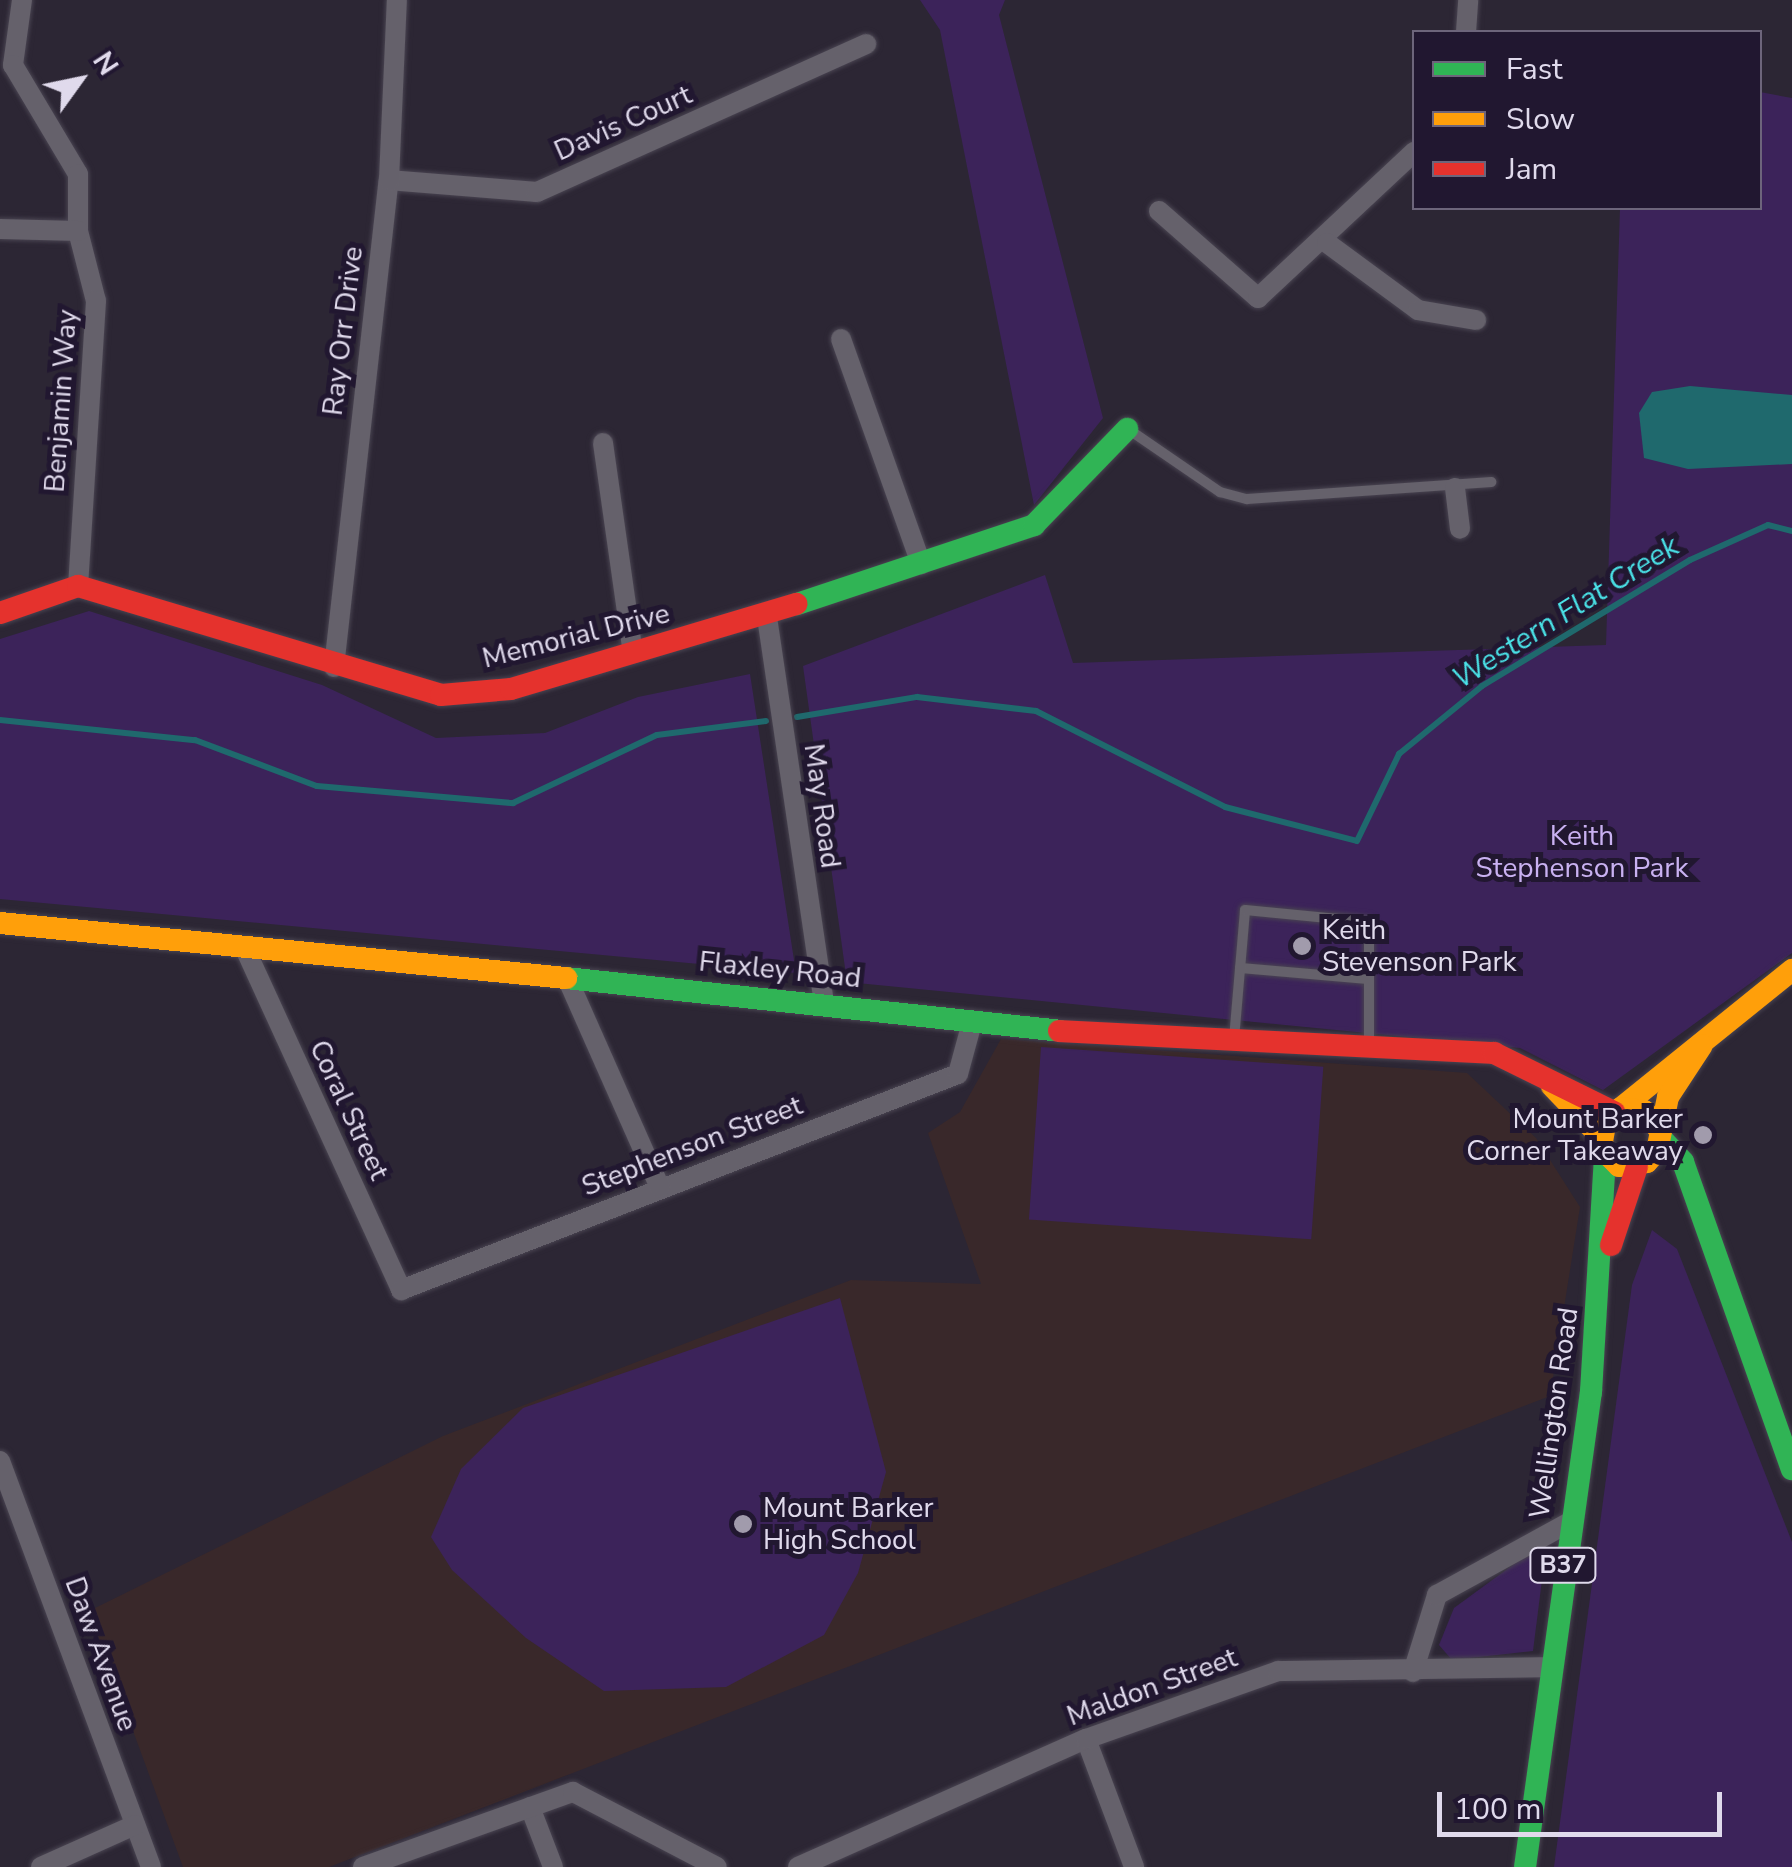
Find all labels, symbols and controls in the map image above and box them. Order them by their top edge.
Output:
north arrow [30,30,130,130]
legend [1412,30,1762,210]
text: N [84,45,127,83]
text: Fast [1506,49,1563,90]
street label: Davis Court [549,78,697,168]
text: Slow [1506,99,1575,140]
text: Jam [1506,149,1557,190]
street label: Ray Orr Drive [316,245,370,417]
street label: Benjamin Way [38,309,84,493]
water label: Western Flat Creek [1446,529,1686,697]
street label: Memorial Drive [479,597,673,675]
street label: May Road [797,742,847,870]
park label: Keith Stephenson Park [1476,819,1688,885]
place label: Keith Stevenson Park [1322,913,1517,979]
marker: Keith Stevenson Park [1291,935,1313,957]
street label: Flaxley Road [697,945,863,995]
street label: Coral Street [302,1035,396,1185]
street label: Stephenson Street [577,1089,807,1203]
place label: Mount Barker Corner Takeaway [1466,1102,1683,1168]
marker: Mount Barker Corner Takeaway [1692,1124,1714,1146]
street label: Wellington Road [1523,1305,1585,1521]
place label: Mount Barker High School [763,1491,933,1557]
marker: Mount Barker High School [732,1513,754,1535]
road number: B37 [1528,1545,1598,1585]
street label: Daw Avenue [58,1572,144,1736]
street label: Maldon Street [1062,1641,1242,1733]
scale bar [1442,1772,1727,1834]
text: 100 m [1454,1789,1541,1830]

